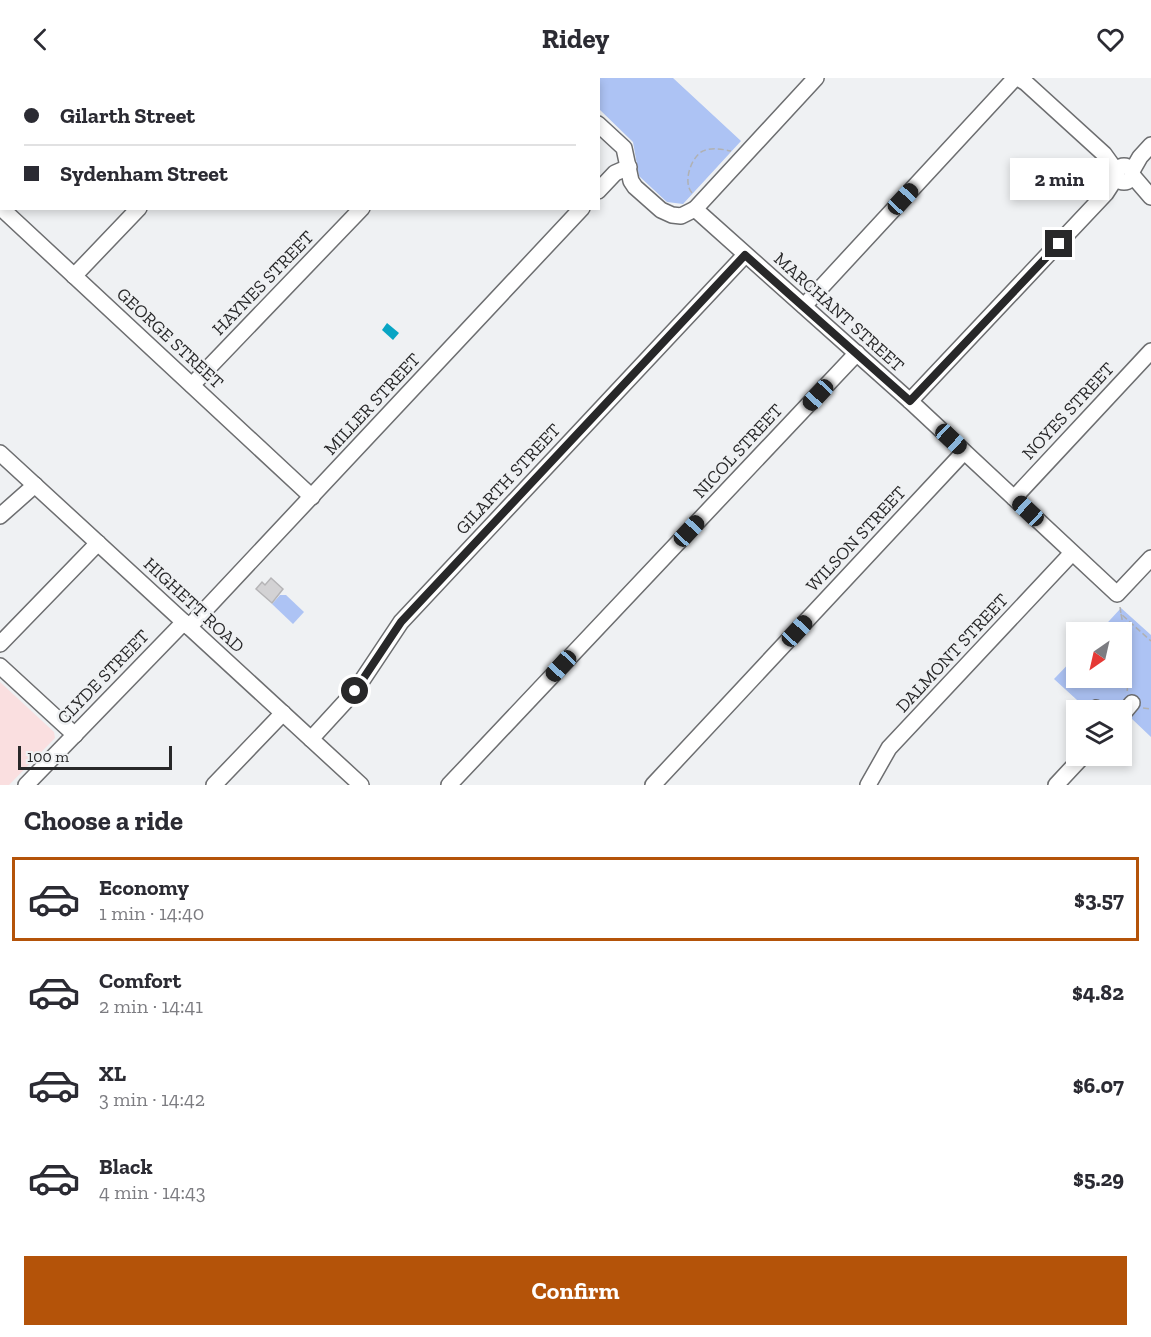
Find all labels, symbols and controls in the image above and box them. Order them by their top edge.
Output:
icon: back [24,23,57,56]
text: Ridey [542,23,609,55]
icon: heart [1094,23,1127,56]
text: Gilarth Street [60,102,195,129]
callout: 2 min [1010,157,1108,199]
text: Sydenham Street [60,160,228,187]
text: 2 min [1035,167,1084,191]
car [884,180,922,218]
street label: HAYNES STREET [208,226,318,340]
route end [1045,230,1072,257]
street label: MARCHANT STREET [769,248,909,376]
street label: GEORGE STREET [112,283,228,393]
street label: MILLER STREET [319,348,425,460]
street label: NOYES STREET [1017,358,1119,464]
car [799,376,837,414]
street label: NICOL STREET [689,399,787,503]
street label: GILARTH STREET [451,419,565,539]
car [932,420,970,458]
street label: WILSON STREET [801,482,911,596]
car [1009,492,1047,530]
car [670,512,708,550]
street label: HIGHETT ROAD [139,553,249,657]
street label: DALMONT STREET [891,589,1013,717]
car [778,612,816,650]
north arrow [1066,622,1132,688]
map controls [1066,622,1132,766]
street label: CLYDE STREET [52,625,154,729]
car [542,647,580,685]
route start [341,677,368,704]
button: layers [1066,700,1132,766]
scale bar [18,743,172,770]
text: 100 m [27,747,69,766]
text: Choose a ride [24,805,183,837]
icon: car [27,872,81,926]
text: Economy [99,874,189,901]
text: $3.57 [1074,886,1124,913]
text: 1 min · 14:40 [99,901,204,925]
icon: car [27,965,81,1019]
text: Comfort [99,967,181,994]
text: $4.82 [1072,979,1124,1006]
text: 2 min · 14:41 [99,994,203,1018]
icon: car [27,1058,81,1112]
text: XL [99,1060,126,1087]
text: $6.07 [1073,1072,1124,1099]
text: 3 min · 14:42 [99,1087,205,1111]
icon: car [27,1151,81,1205]
text: Black [99,1153,153,1180]
text: $5.29 [1073,1165,1124,1192]
text: 4 min · 14:43 [99,1180,206,1204]
button: Confirm [24,1256,1127,1325]

